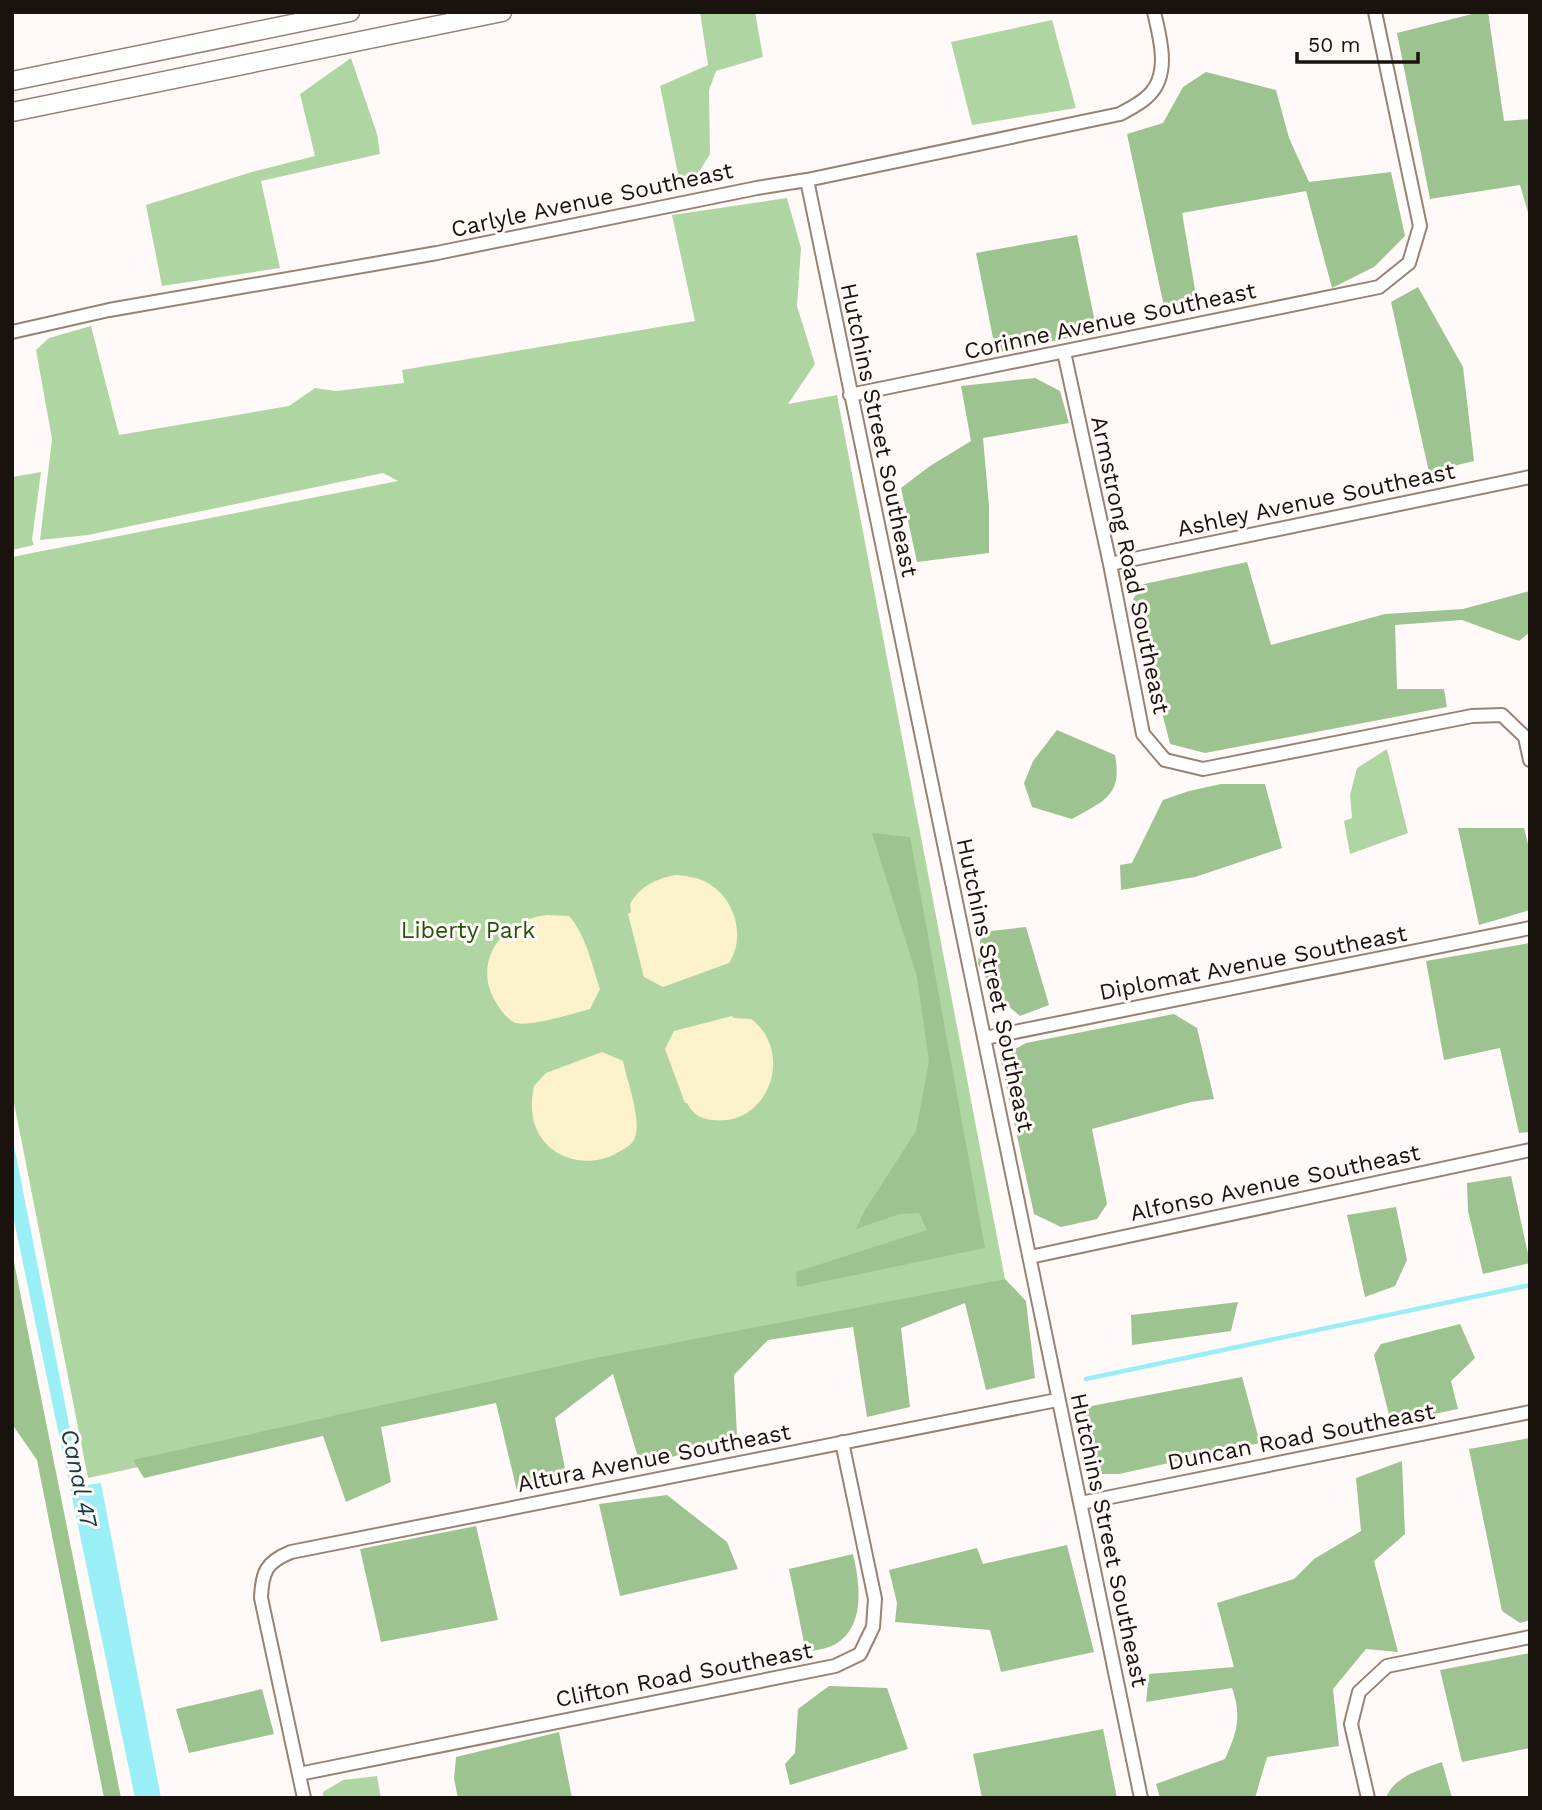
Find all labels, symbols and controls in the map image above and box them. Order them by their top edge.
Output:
scale bar [1297,21,1418,65]
text: 50 m [1308,32,1360,57]
street label: Carlyle Avenue Southeast [449,157,736,243]
street label: Corinne Avenue Southeast [962,277,1259,365]
street label: Hutchins Street Southeast [835,281,923,580]
street label: Armstrong Road Southeast [1085,414,1175,717]
street label: Ashley Avenue Southeast [1175,457,1458,543]
street label: Hutchins Street Southeast [951,836,1039,1135]
park label: Liberty Park [401,917,535,944]
street label: Diplomat Avenue Southeast [1097,920,1409,1006]
street label: Alfonso Avenue Southeast [1128,1139,1423,1227]
street label: Hutchins Street Southeast [1065,1391,1153,1690]
street label: Duncan Road Southeast [1165,1398,1437,1476]
street label: Altura Avenue Southeast [515,1418,793,1498]
water label: Canal 47 [55,1427,103,1532]
street label: Clifton Road Southeast [553,1637,815,1713]

